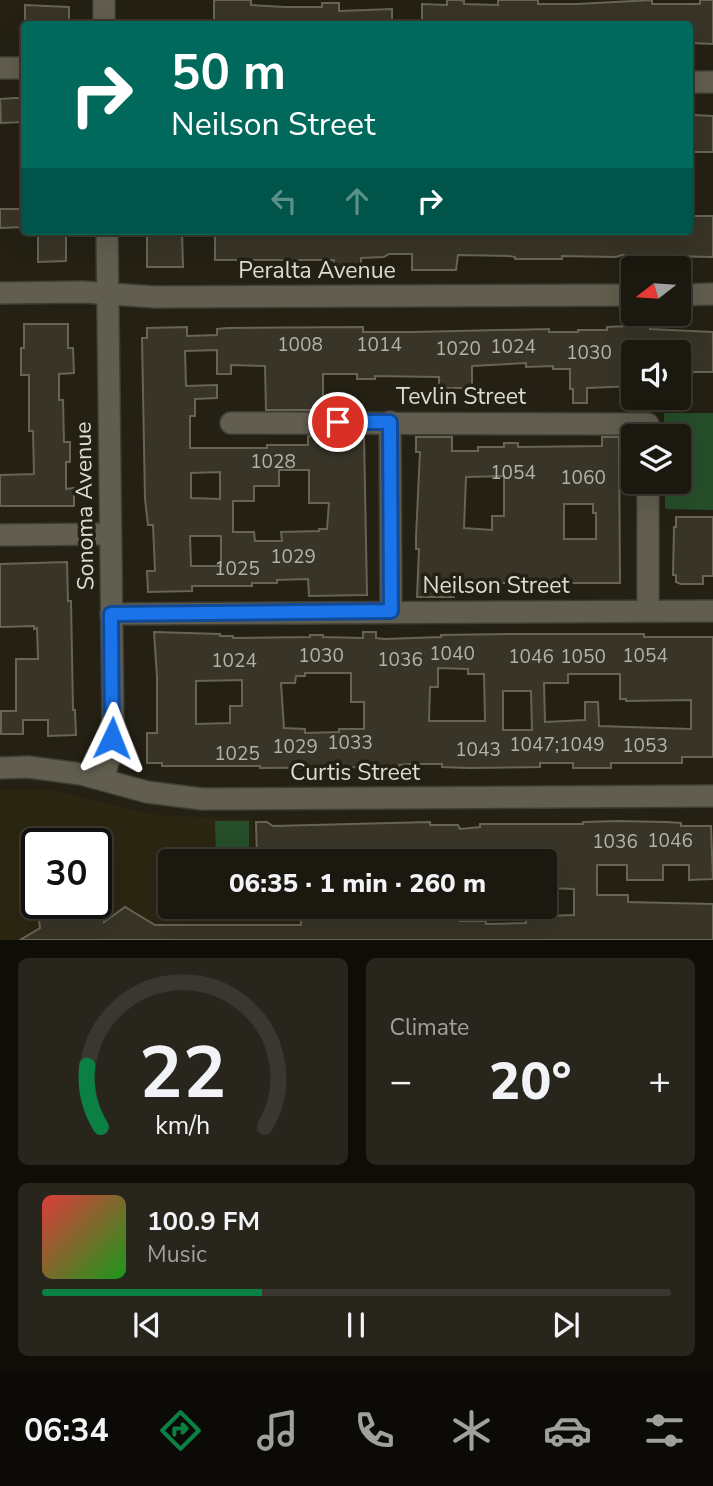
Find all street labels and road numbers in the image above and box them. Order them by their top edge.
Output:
street label: Peralta Avenue [238,255,396,286]
street label: Tevlin Street [396,381,527,412]
street label: Sonoma Avenue [68,421,101,591]
street label: Neilson Street [423,570,570,601]
street label: Curtis Street [290,757,421,788]

